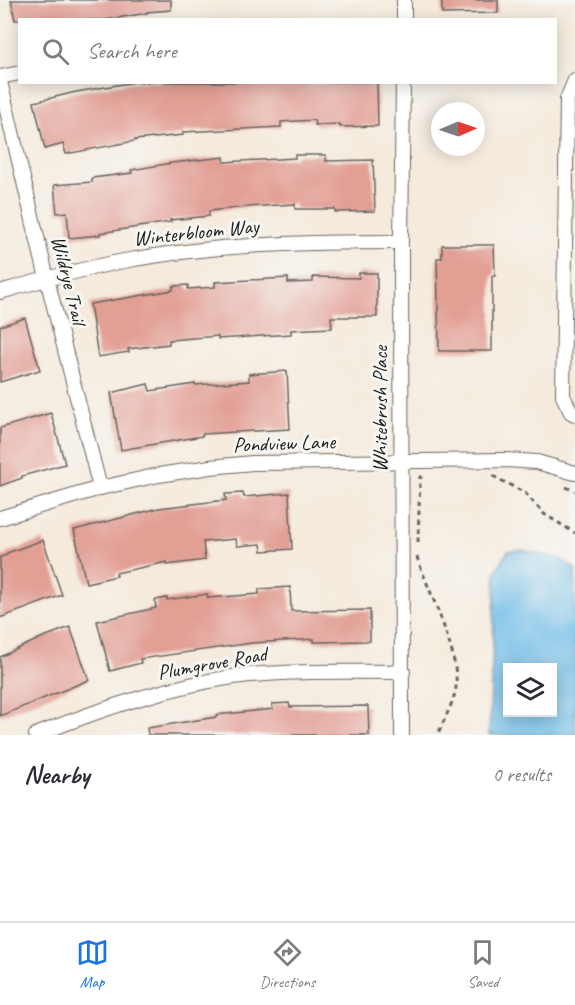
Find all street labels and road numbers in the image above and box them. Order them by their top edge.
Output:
street label: Winterbloom Way [132,212,262,251]
street label: Wildrye Trail [45,233,93,330]
street label: Whitebrush Place [367,345,393,472]
street label: Pondview Lane [232,428,337,458]
street label: Plumgrove Road [155,640,271,685]

